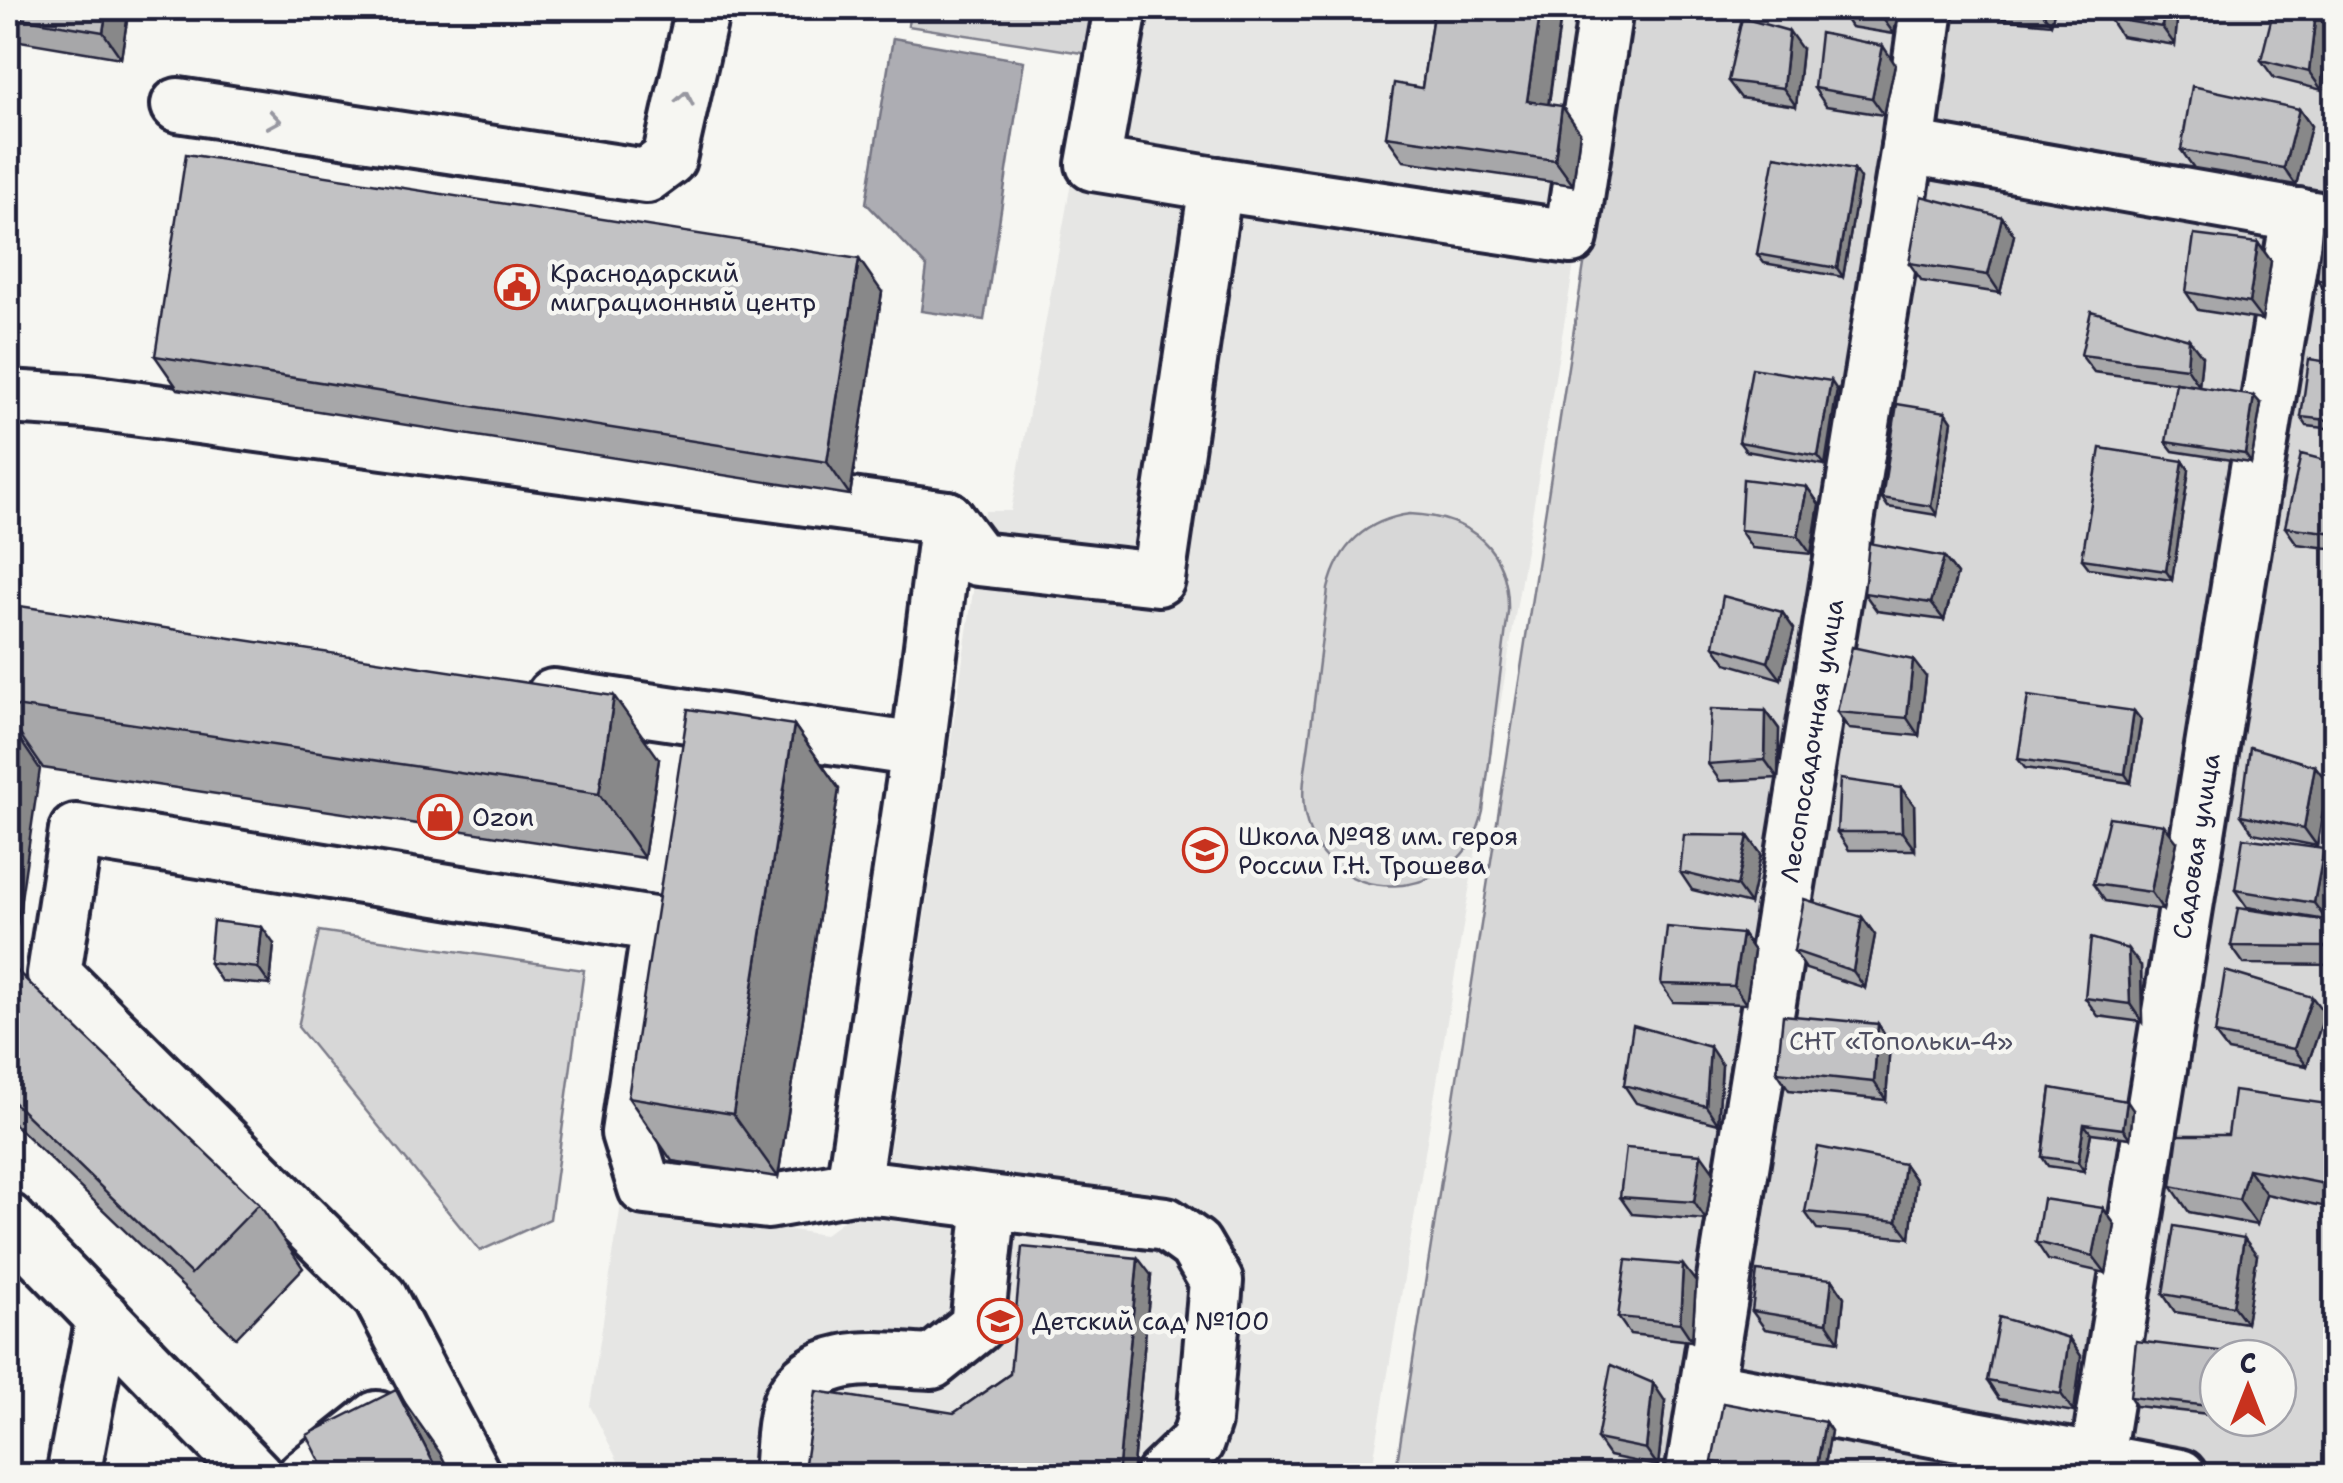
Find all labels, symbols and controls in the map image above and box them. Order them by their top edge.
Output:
one-way arrow [673,90,694,107]
one-way arrow [266,108,283,129]
place label: Краснодарский миграционный центр [550,256,816,319]
public building icon: Краснодарский миграционный центр [494,264,540,310]
street label: Лесопосадочная улица [1772,596,1851,885]
street label: Садовая улица [2164,750,2228,942]
shop icon: Ozon [417,794,463,840]
place label: Ozon [472,800,534,834]
place label: Школа №98 им. героя России Г.Н. Трошева [1238,819,1518,882]
school or university icon: Школа №98 им. героя России Г.Н. Трошева [1182,827,1228,873]
park label: СНТ «Топольки-4» [1789,1024,2013,1058]
school or university icon: Детский сад №100 [977,1298,1023,1344]
place label: Детский сад №100 [1032,1304,1269,1338]
north arrow [2198,1338,2298,1438]
text: С [2239,1344,2257,1382]

